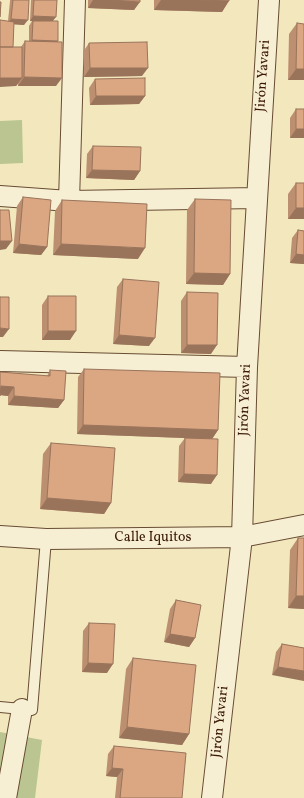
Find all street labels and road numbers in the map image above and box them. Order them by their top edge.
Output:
street label: Jirón Yavari [253,39,275,113]
street label: Jirón Yavari [236,364,256,436]
street label: Calle Iquitos [115,530,191,546]
street label: Jirón Yavari [209,685,233,759]

